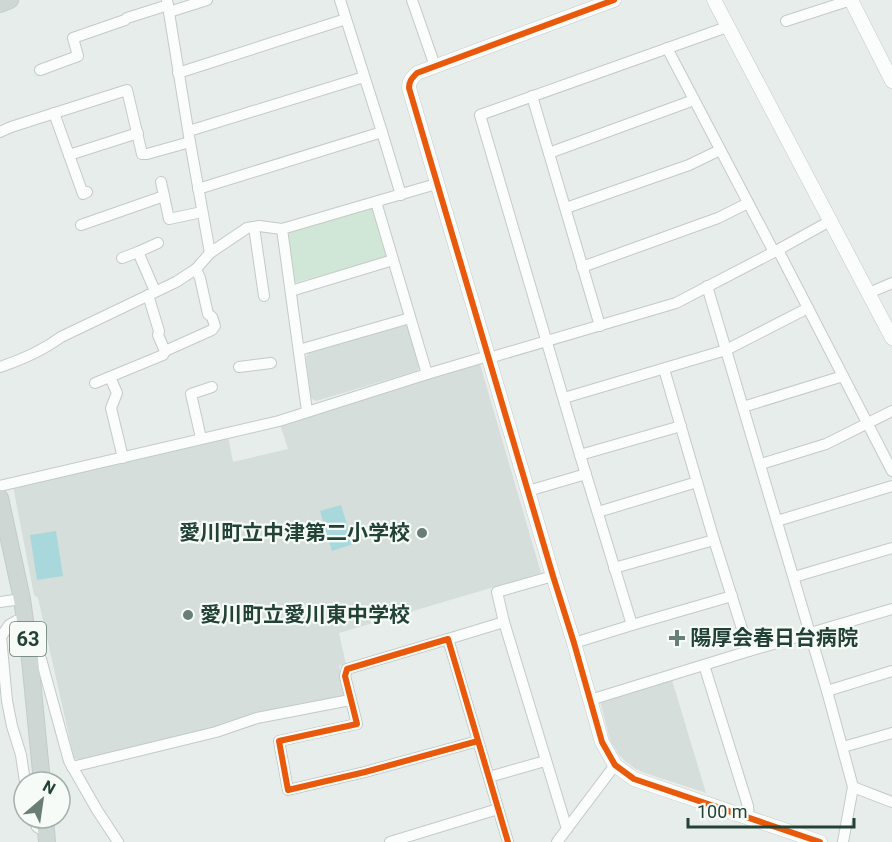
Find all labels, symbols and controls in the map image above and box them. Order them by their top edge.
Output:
place label: 愛川町立中津第二小学校 [179,521,410,545]
marker: 愛川町立中津第二小学校 [415,526,429,540]
place label: 愛川町立愛川東中学校 [200,603,410,627]
marker: 愛川町立愛川東中学校 [181,608,195,622]
road number: 63 [10,622,46,656]
place label: 陽厚会春日台病院 [690,626,858,650]
marker: 陽厚会春日台病院 [668,629,686,647]
north arrow [12,770,72,830]
text: N [39,776,59,798]
scale bar [688,791,854,829]
text: 100 m [697,801,748,822]

